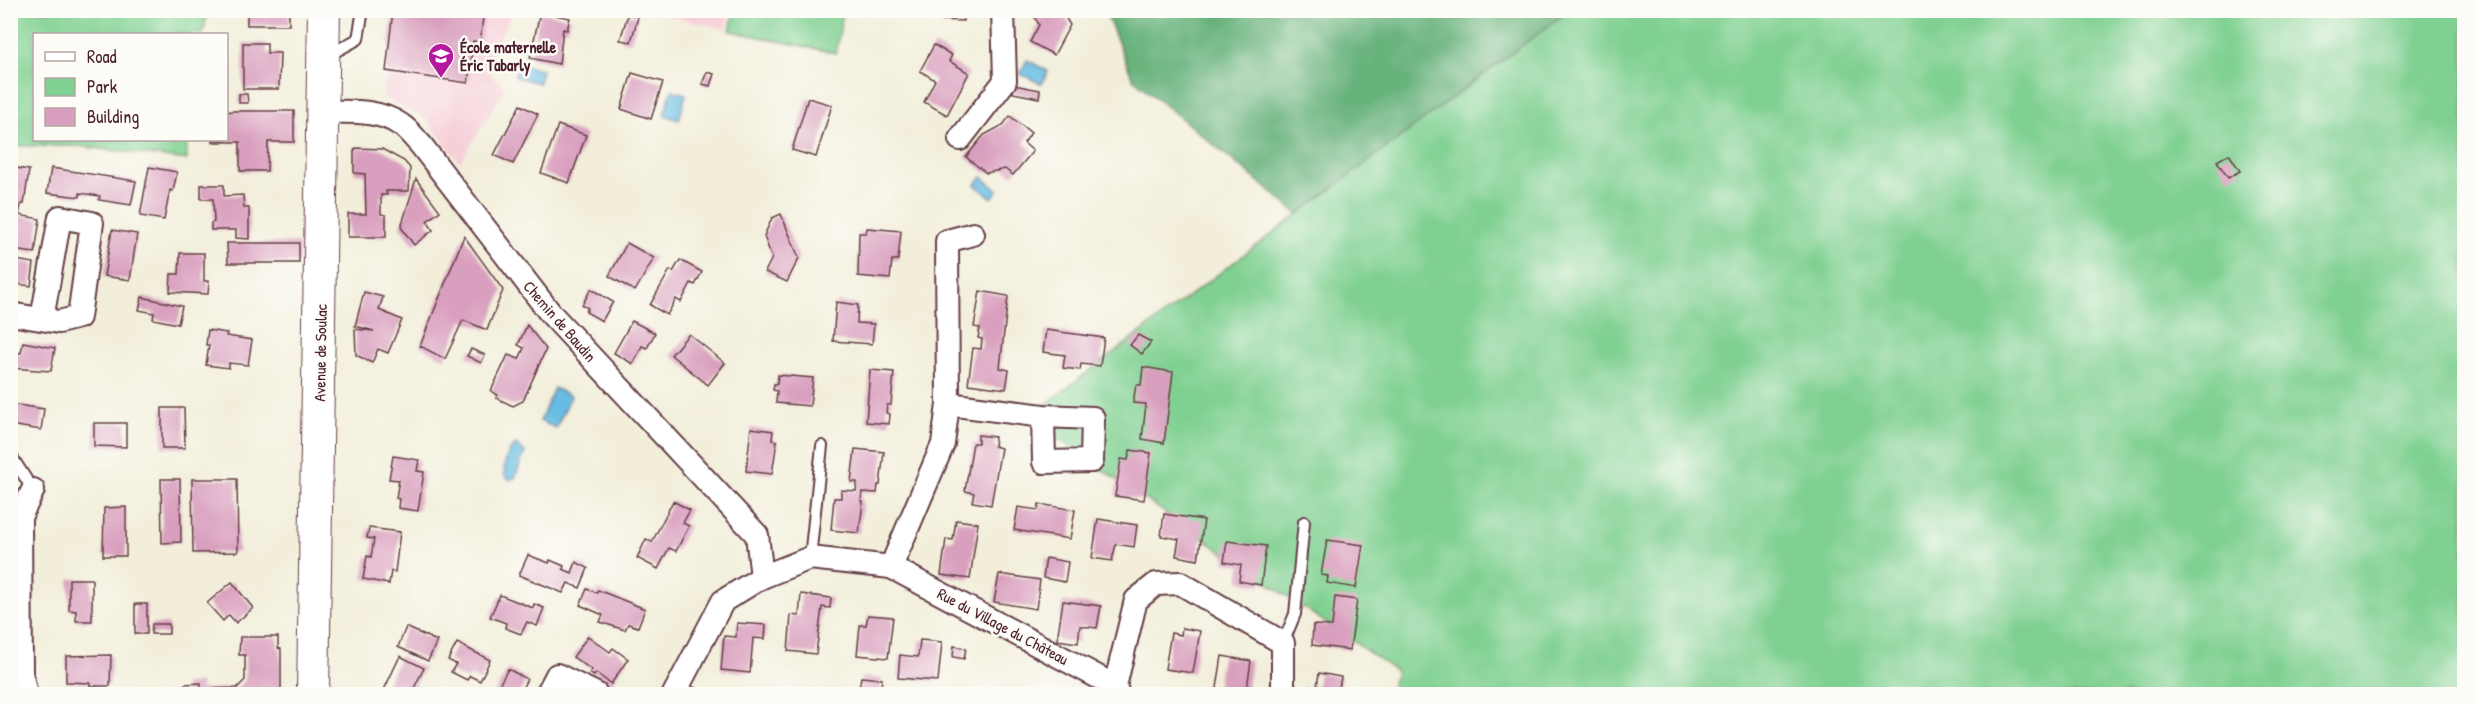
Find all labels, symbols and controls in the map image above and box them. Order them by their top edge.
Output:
legend [33,33,228,141]
place label: École maternelle Éric Tabarly [460,36,557,77]
school or university icon: École maternelle Éric Tabarly [426,41,456,79]
text: Road [87,44,117,69]
text: Park [87,74,118,99]
text: Building [87,104,139,129]
street label: Chemin de Baudin [518,276,602,366]
street label: Avenue de Soulac [308,303,332,402]
street label: Rue du Village du Château [934,582,1073,670]

